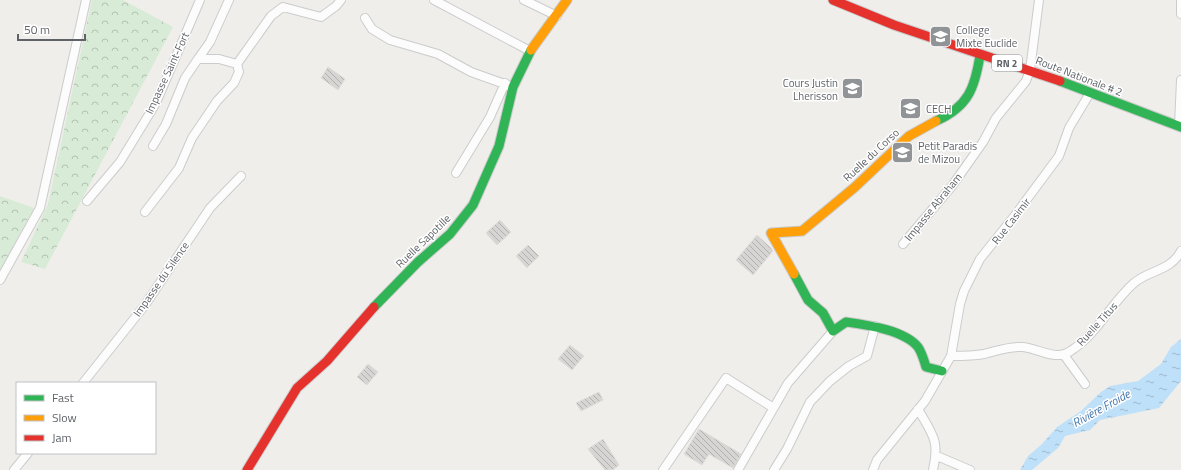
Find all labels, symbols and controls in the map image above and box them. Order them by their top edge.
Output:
scale bar [18,16,85,42]
text: 50 m [24,20,50,39]
place label: College Mixte Euclide [956,22,1018,51]
school or university icon: College Mixte Euclide [927,23,953,49]
street label: Impasse Saint-Fort [141,29,193,117]
street label: Route Nationale # 2 [1033,52,1125,100]
road number: RN 2 [992,55,1022,71]
place label: Cours Justin Lherisson [783,75,838,104]
school or university icon: Cours Justin Lherisson [840,76,866,102]
school or university icon: CECH [898,96,924,122]
place label: CECH [926,101,951,117]
street label: Ruelle du Corso [839,125,903,185]
place label: Petit Paradis de Mizou [918,138,977,167]
school or university icon: Petit Paradis de Mizou [890,139,916,165]
street label: Impasse Abraham [900,169,966,245]
street label: Rue Casimir [988,194,1034,248]
street label: Ruelle Sapotille [392,210,454,271]
street label: Impasse du Silence [129,238,193,320]
street label: Ruelle Titus [1073,299,1121,349]
legend [16,382,156,454]
water label: Rivière Froide [1069,384,1135,432]
text: Fast [52,388,75,407]
text: Slow [52,408,77,427]
text: Jam [52,428,72,447]

